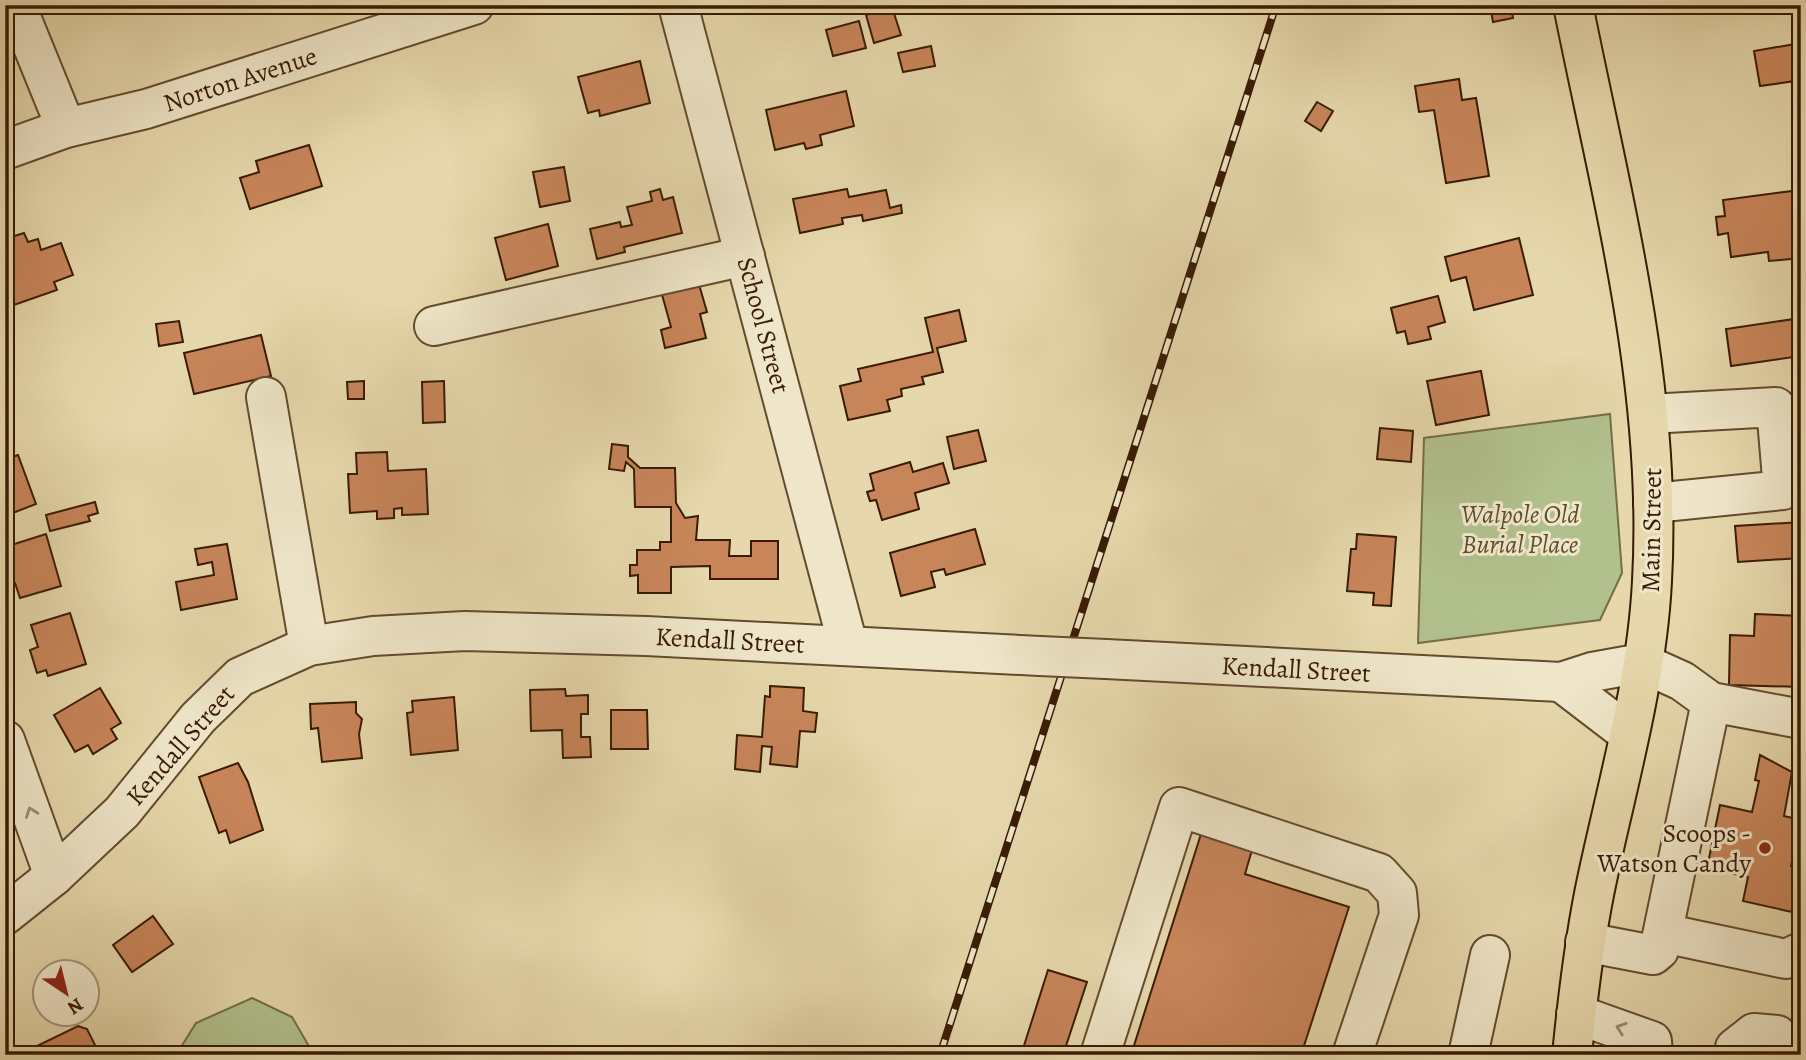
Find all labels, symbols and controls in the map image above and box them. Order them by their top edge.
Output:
street label: Norton Avenue [159,38,321,121]
street label: School Street [729,253,799,397]
street label: Main Street [1633,467,1670,593]
park label: Walpole Old Burial Place [1461,497,1579,562]
street label: Kendall Street [655,619,806,662]
street label: Kendall Street [1221,648,1372,691]
street label: Kendall Street [118,677,243,813]
one-way arrow [25,806,39,819]
place label: Scoops - Watson Candy [1596,816,1751,881]
marker: Scoops - Watson Candy [1757,840,1773,856]
north arrow [32,958,102,1028]
text: N [62,991,88,1021]
one-way arrow [1616,1022,1628,1036]

